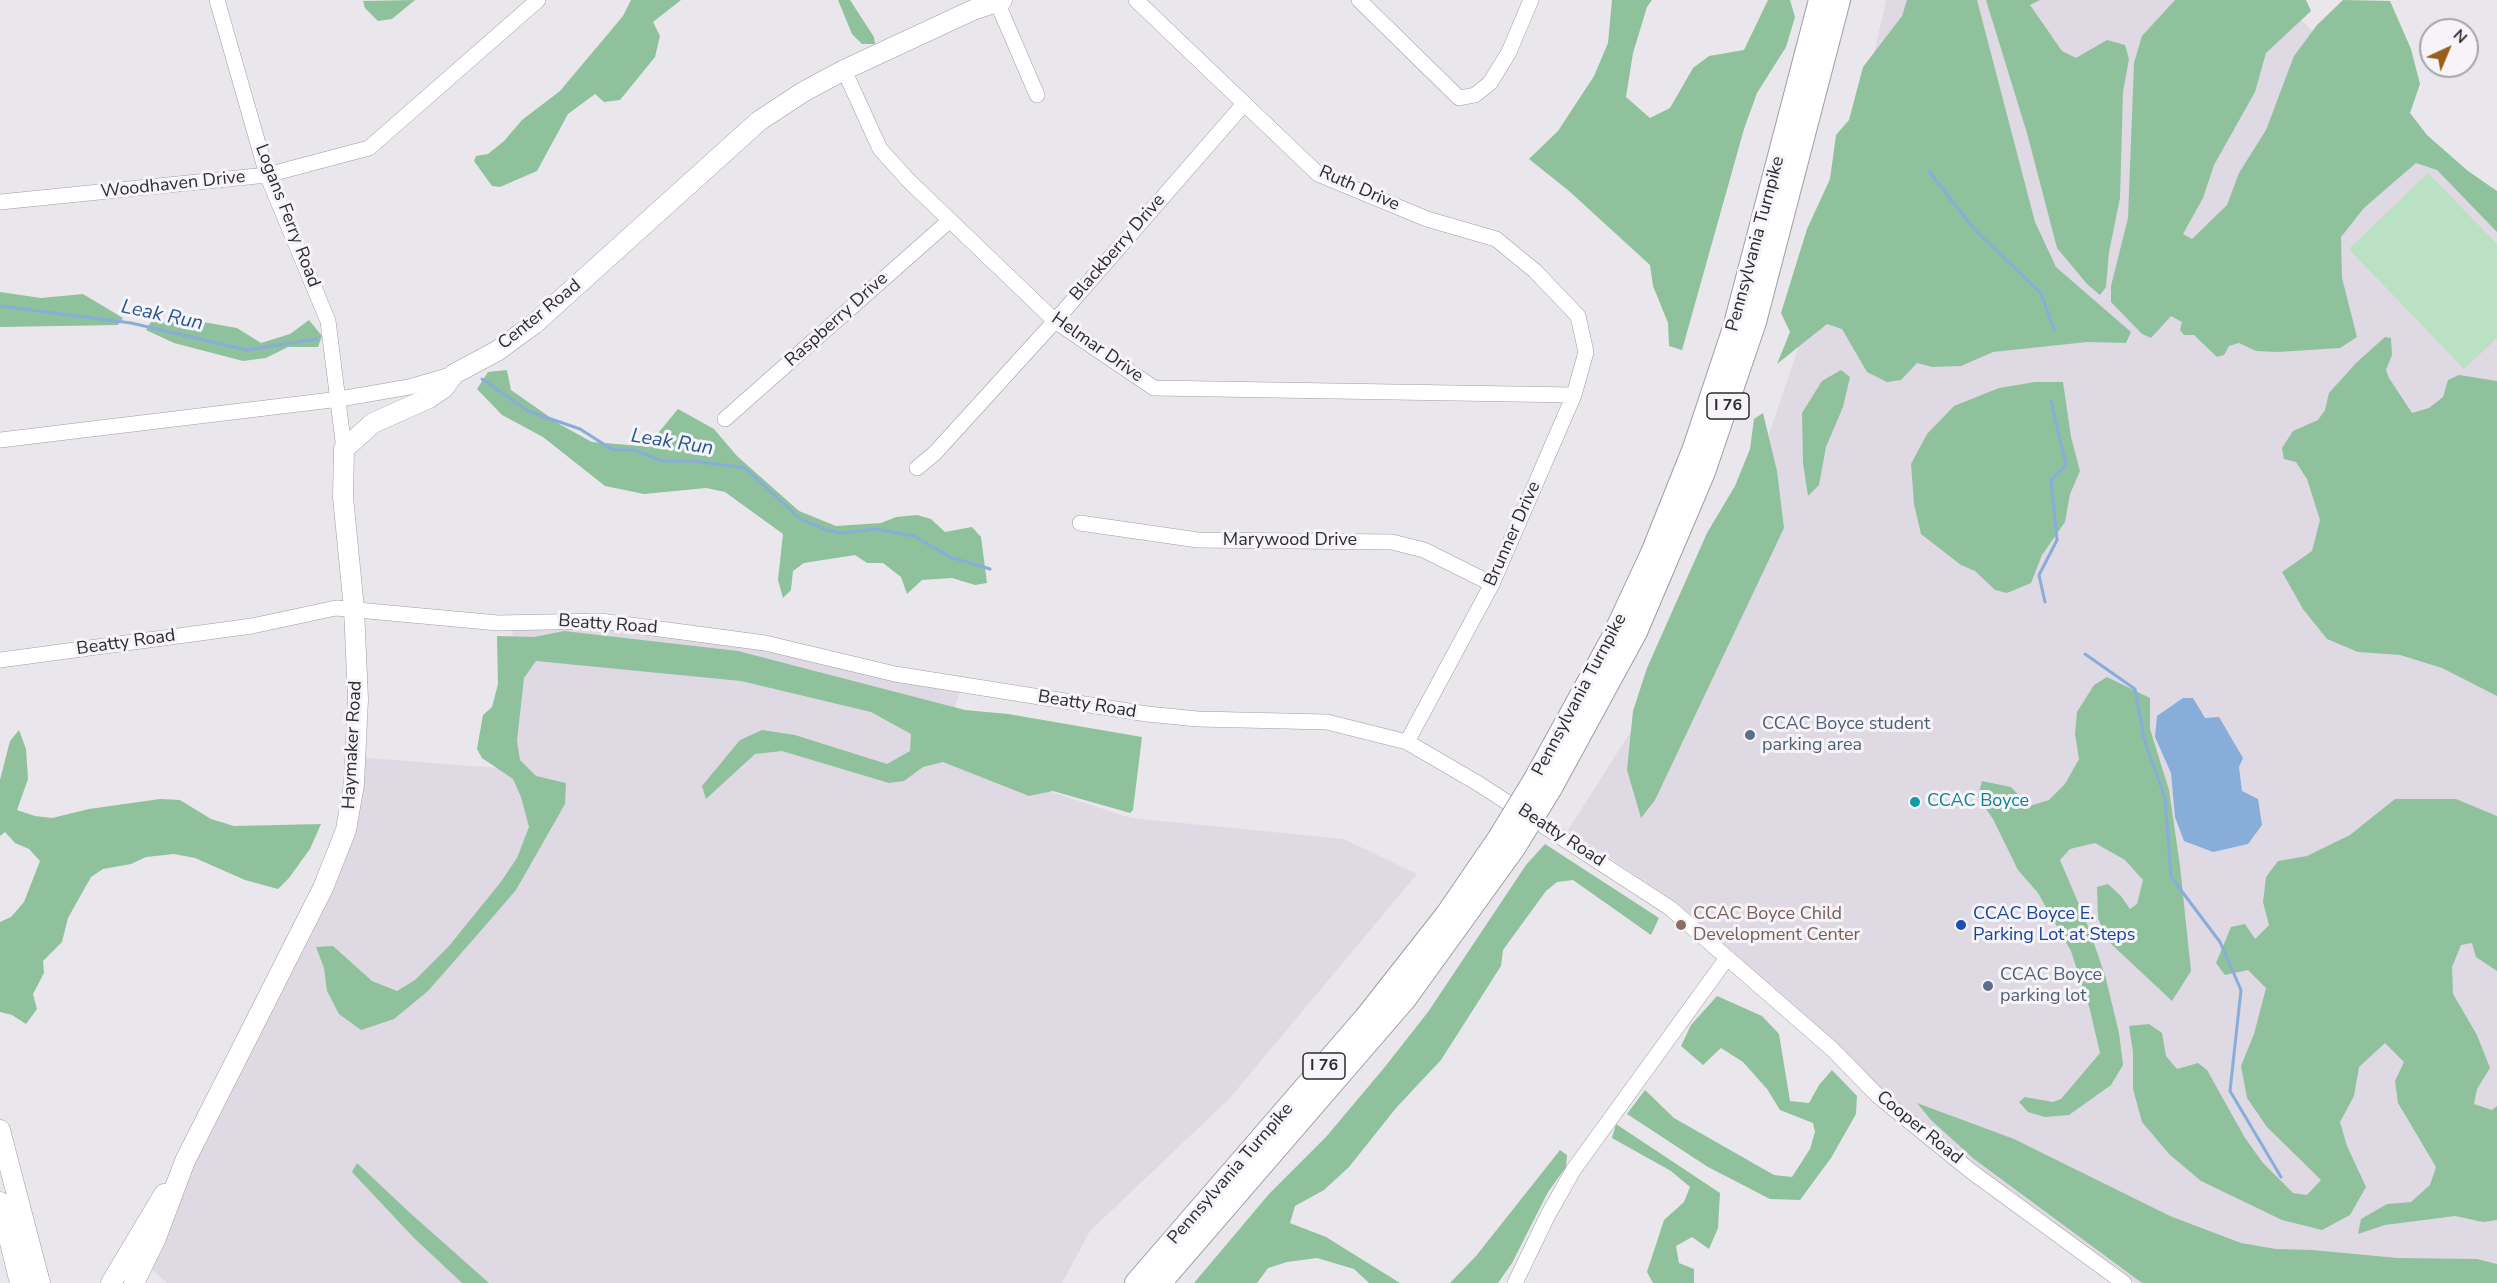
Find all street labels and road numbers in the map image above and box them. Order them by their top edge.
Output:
street label: Logans Ferry Road [250,141,324,291]
street label: Pennsylvania Turnpike [1722,154,1790,334]
street label: Ruth Drive [1315,162,1403,216]
street label: Woodhaven Drive [100,167,246,203]
street label: Blackberry Drive [1066,190,1170,306]
street label: Raspberry Drive [781,268,893,372]
street label: Center Road [494,275,586,355]
street label: Helmar Drive [1047,308,1147,388]
road number: I 76 [1707,393,1749,419]
street label: Brunner Drive [1480,478,1546,590]
street label: Marywood Drive [1223,530,1357,552]
street label: Pennsylvania Turnpike [1528,610,1632,780]
street label: Beatty Road [558,611,658,639]
street label: Beatty Road [75,625,177,661]
street label: Haymaker Road [339,680,367,810]
street label: Beatty Road [1036,687,1138,723]
street label: Beatty Road [1513,800,1609,872]
road number: I 76 [1303,1053,1345,1079]
street label: Cooper Road [1872,1087,1966,1169]
street label: Pennsylvania Turnpike [1164,1099,1298,1249]

